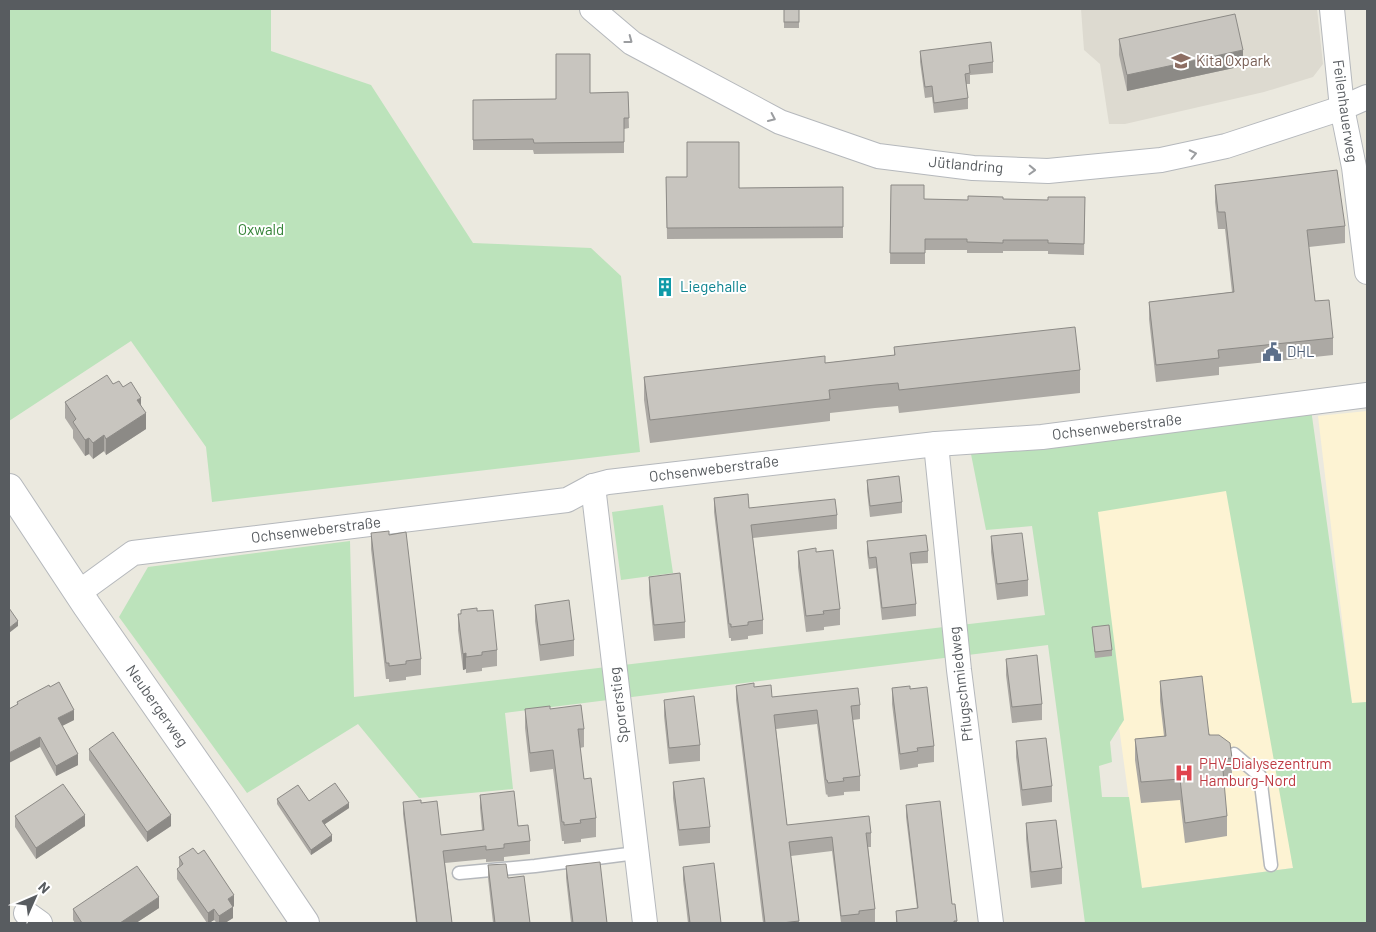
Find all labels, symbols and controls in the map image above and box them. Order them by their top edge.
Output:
one-way arrow [624,34,633,43]
school or university icon: Kita Oxpark [1170,50,1192,72]
place label: Kita Oxpark [1196,51,1271,69]
street label: Feilenhauerweg [1330,58,1362,163]
one-way arrow [767,112,776,123]
one-way arrow [1189,149,1198,159]
street label: Jütlandring [928,152,1004,176]
one-way arrow [1028,165,1036,176]
park label: Oxwald [238,220,284,238]
building icon: Liegehalle [654,276,676,298]
place label: Liegehalle [680,277,747,295]
public building icon: DHL [1261,341,1283,363]
place label: DHL [1287,342,1315,360]
street label: Ochsenweberstraße [1051,409,1183,443]
street label: Ochsenweberstraße [648,451,780,485]
street label: Ochsenweberstraße [250,512,382,546]
street label: Pflugschmiedweg [944,626,976,743]
street label: Neubergerweg [123,661,193,750]
street label: Sporerstieg [604,666,632,744]
place label: PHV-Dialysezentrum Hamburg-Nord [1199,754,1332,789]
hospital icon: PHV-Dialysezentrum Hamburg-Nord [1173,762,1195,784]
north arrow [10,872,60,922]
text: N [35,878,54,897]

